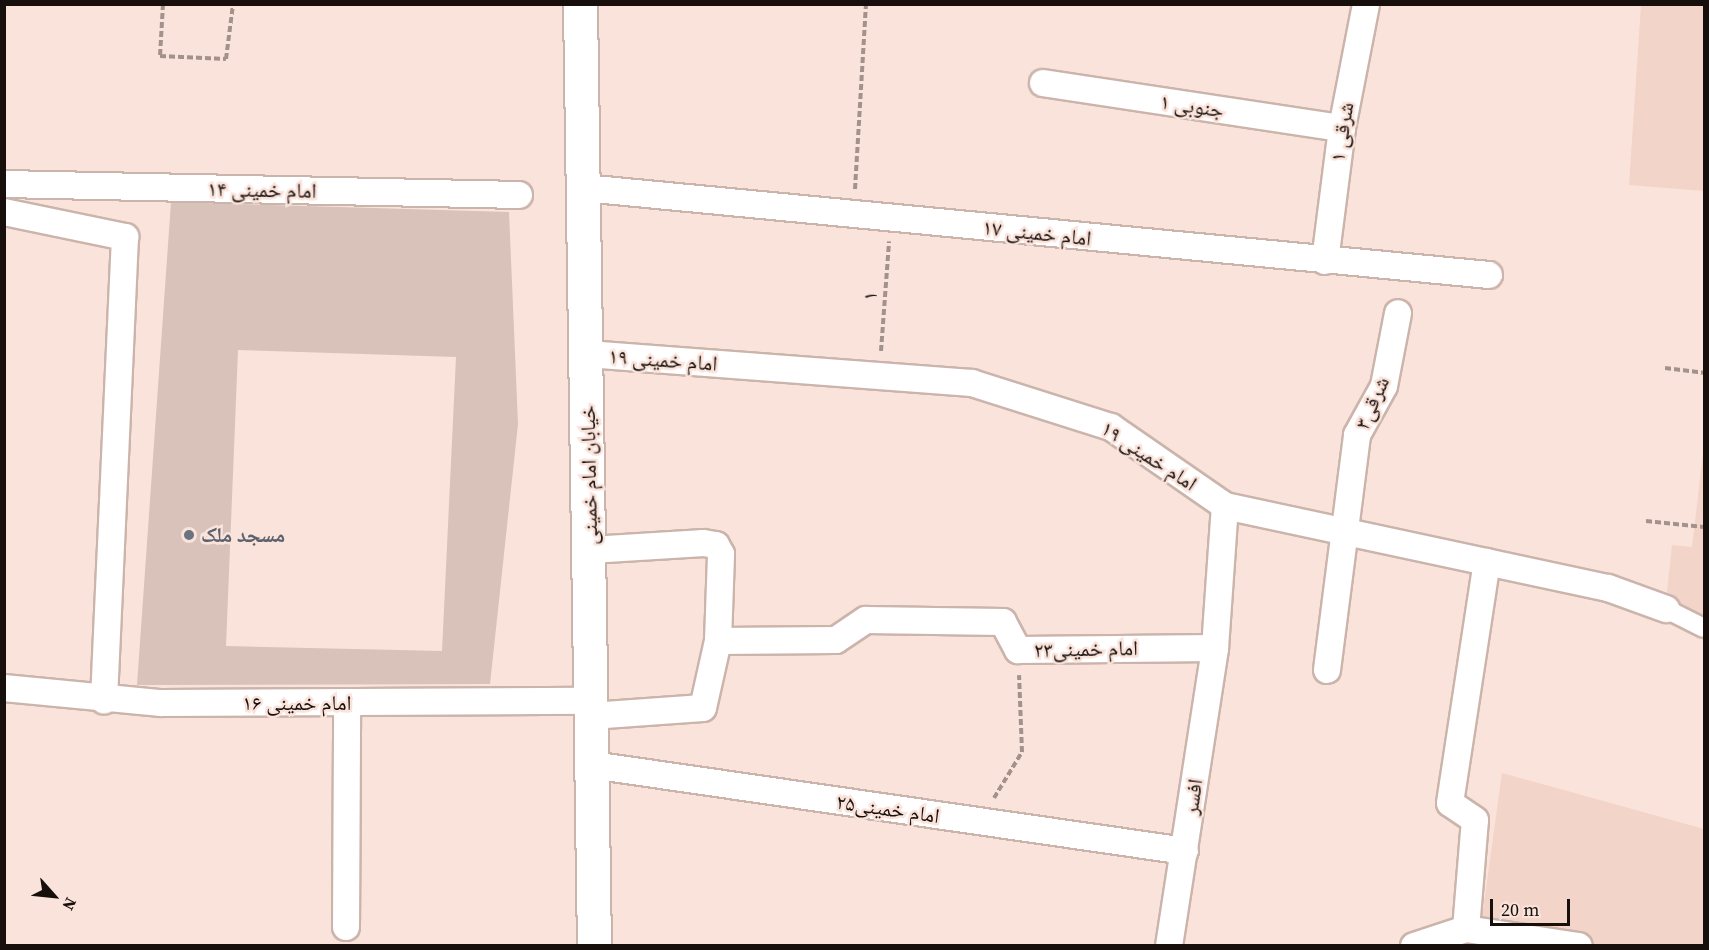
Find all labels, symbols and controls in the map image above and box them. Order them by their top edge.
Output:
street label: ۱ جنوبی [1159,89,1225,123]
street label: ۱ شرقی [1325,100,1359,164]
street label: امام خمینی ۱۴ [207,176,317,204]
street label: امام خمینی ۱۷ [982,215,1092,251]
street label: ۱ [857,290,883,302]
street label: امام خمینی ۱۹ [608,344,718,376]
street label: شرقی۳ [1349,373,1395,433]
street label: خیابان امام خمینی [575,405,603,545]
street label: امام خمینی ۱۹ [1096,416,1202,496]
place label: مسجد ملک [201,522,285,548]
marker: مسجد ملک [182,528,196,542]
street label: امام خمینی۲۳ [1034,635,1138,663]
street label: امام خمینی ۱۶ [243,690,351,716]
street label: افسر [1178,777,1208,817]
street label: امام خمینی۲۵ [835,789,941,829]
north arrow [24,866,84,926]
scale bar [1493,887,1572,925]
text: N [58,894,82,914]
text: 20 m [1501,897,1539,922]

